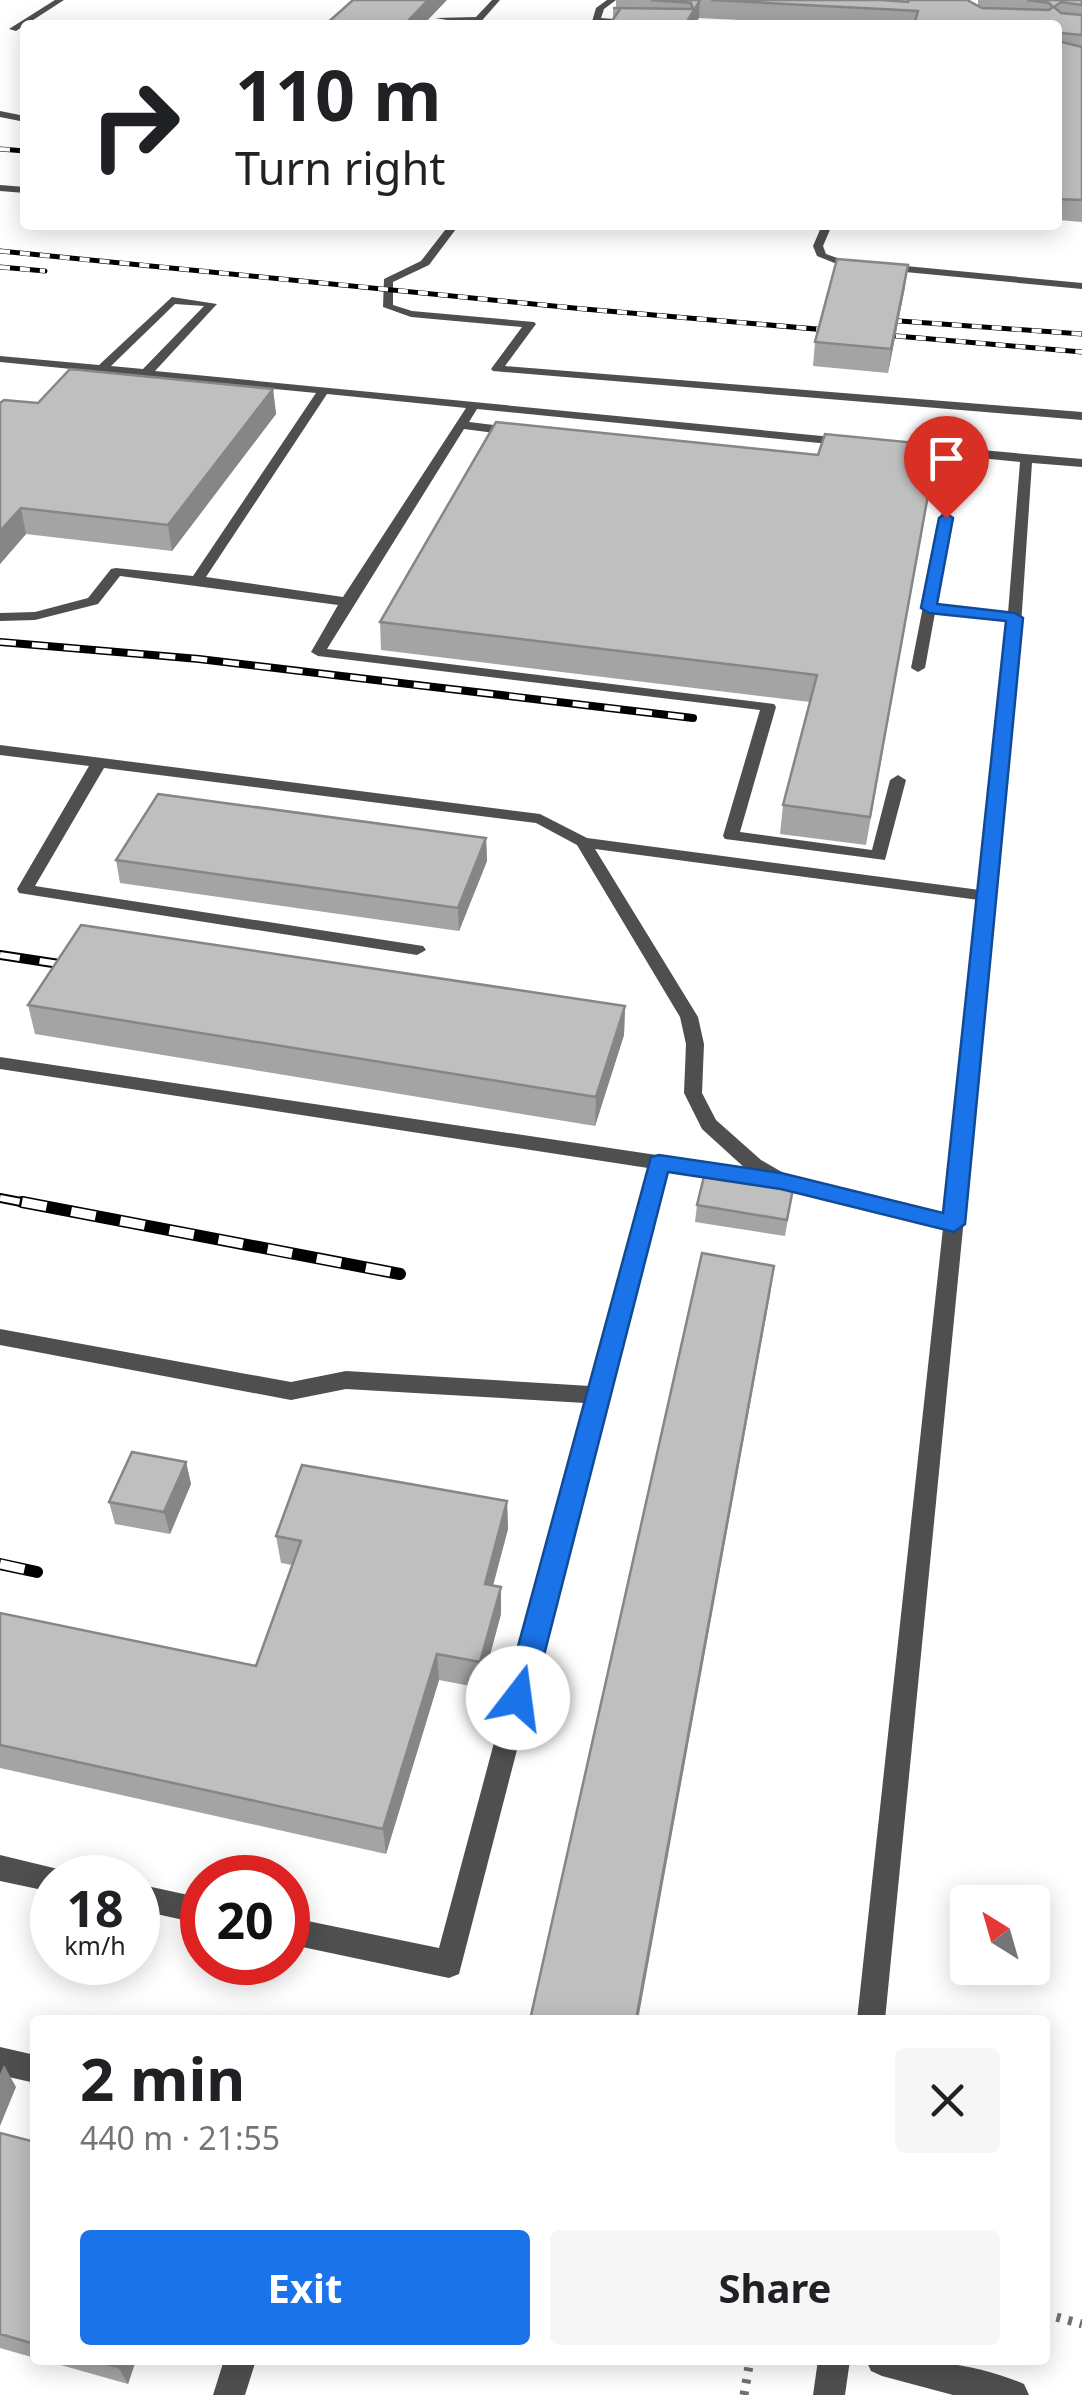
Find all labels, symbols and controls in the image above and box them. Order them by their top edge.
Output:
text: 110 m [235,46,442,142]
icon: right [70,60,200,190]
text: Turn right [235,137,446,198]
pin [904,416,989,519]
icon: arrive [919,431,974,486]
position arrow [466,1646,570,1750]
speed limit sign: 20 [180,1855,310,1985]
text: 18 [66,1874,124,1942]
north arrow [950,1885,1050,1985]
map controls [950,1885,1050,1985]
text: km/h [64,1928,126,1962]
text: 2 min [80,2037,245,2119]
button: close [895,2048,1000,2153]
text: 440 m · 21:55 [80,2116,280,2159]
button: Exit [80,2230,530,2345]
button: Share [550,2230,1000,2345]

